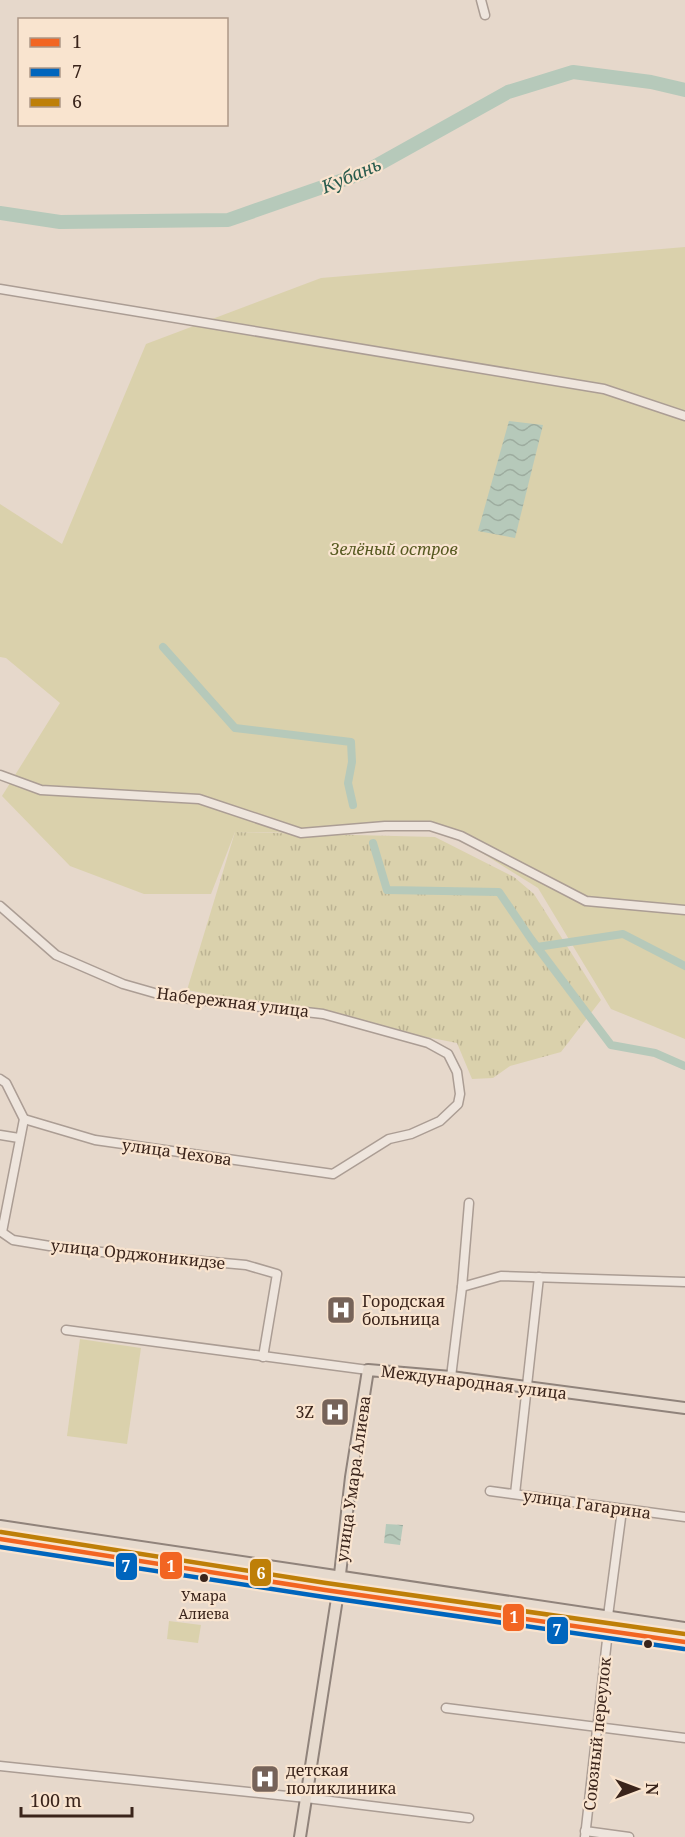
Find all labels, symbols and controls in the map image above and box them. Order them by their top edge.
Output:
legend [18,18,228,126]
text: 1 [72,29,82,53]
text: 7 [72,59,82,83]
text: 6 [72,89,82,113]
water label: Кубань [316,152,385,199]
park label: Зелёный остров [330,538,458,560]
street label: Набережная улица [155,982,311,1022]
street label: улица Чехова [121,1133,233,1171]
street label: улица Орджоникидзе [50,1234,226,1274]
place label: Городская больница [362,1290,445,1330]
hospital icon: Городская больница [325,1294,357,1326]
street label: Международная улица [380,1360,568,1404]
street label: улица Умара Алиева [330,1394,376,1564]
hospital icon: 3Z [319,1396,351,1428]
place label: 3Z [296,1401,314,1423]
street label: улица Гагарина [521,1484,653,1524]
line badge: 1 [159,1551,183,1580]
line badge: 7 [115,1552,138,1581]
text: 7 [121,1555,131,1577]
text: 1 [166,1555,176,1577]
line badge: 6 [249,1558,272,1587]
text: 6 [256,1562,266,1584]
marker: Умара Алиева [198,1572,210,1584]
place label: Умара Алиева [178,1586,230,1623]
line badge: 1 [502,1603,525,1632]
text: 1 [509,1606,519,1628]
line badge: 7 [546,1616,569,1645]
text: 7 [552,1619,562,1641]
unlabelled marker [642,1638,654,1650]
street label: Союзный переулок [578,1656,616,1812]
place label: детская поликлиника [286,1759,397,1799]
north arrow [607,1759,667,1819]
hospital icon: детская поликлиника [249,1763,281,1795]
scale bar [21,1780,132,1818]
text: N [641,1783,663,1796]
text: 100 m [30,1788,82,1812]

